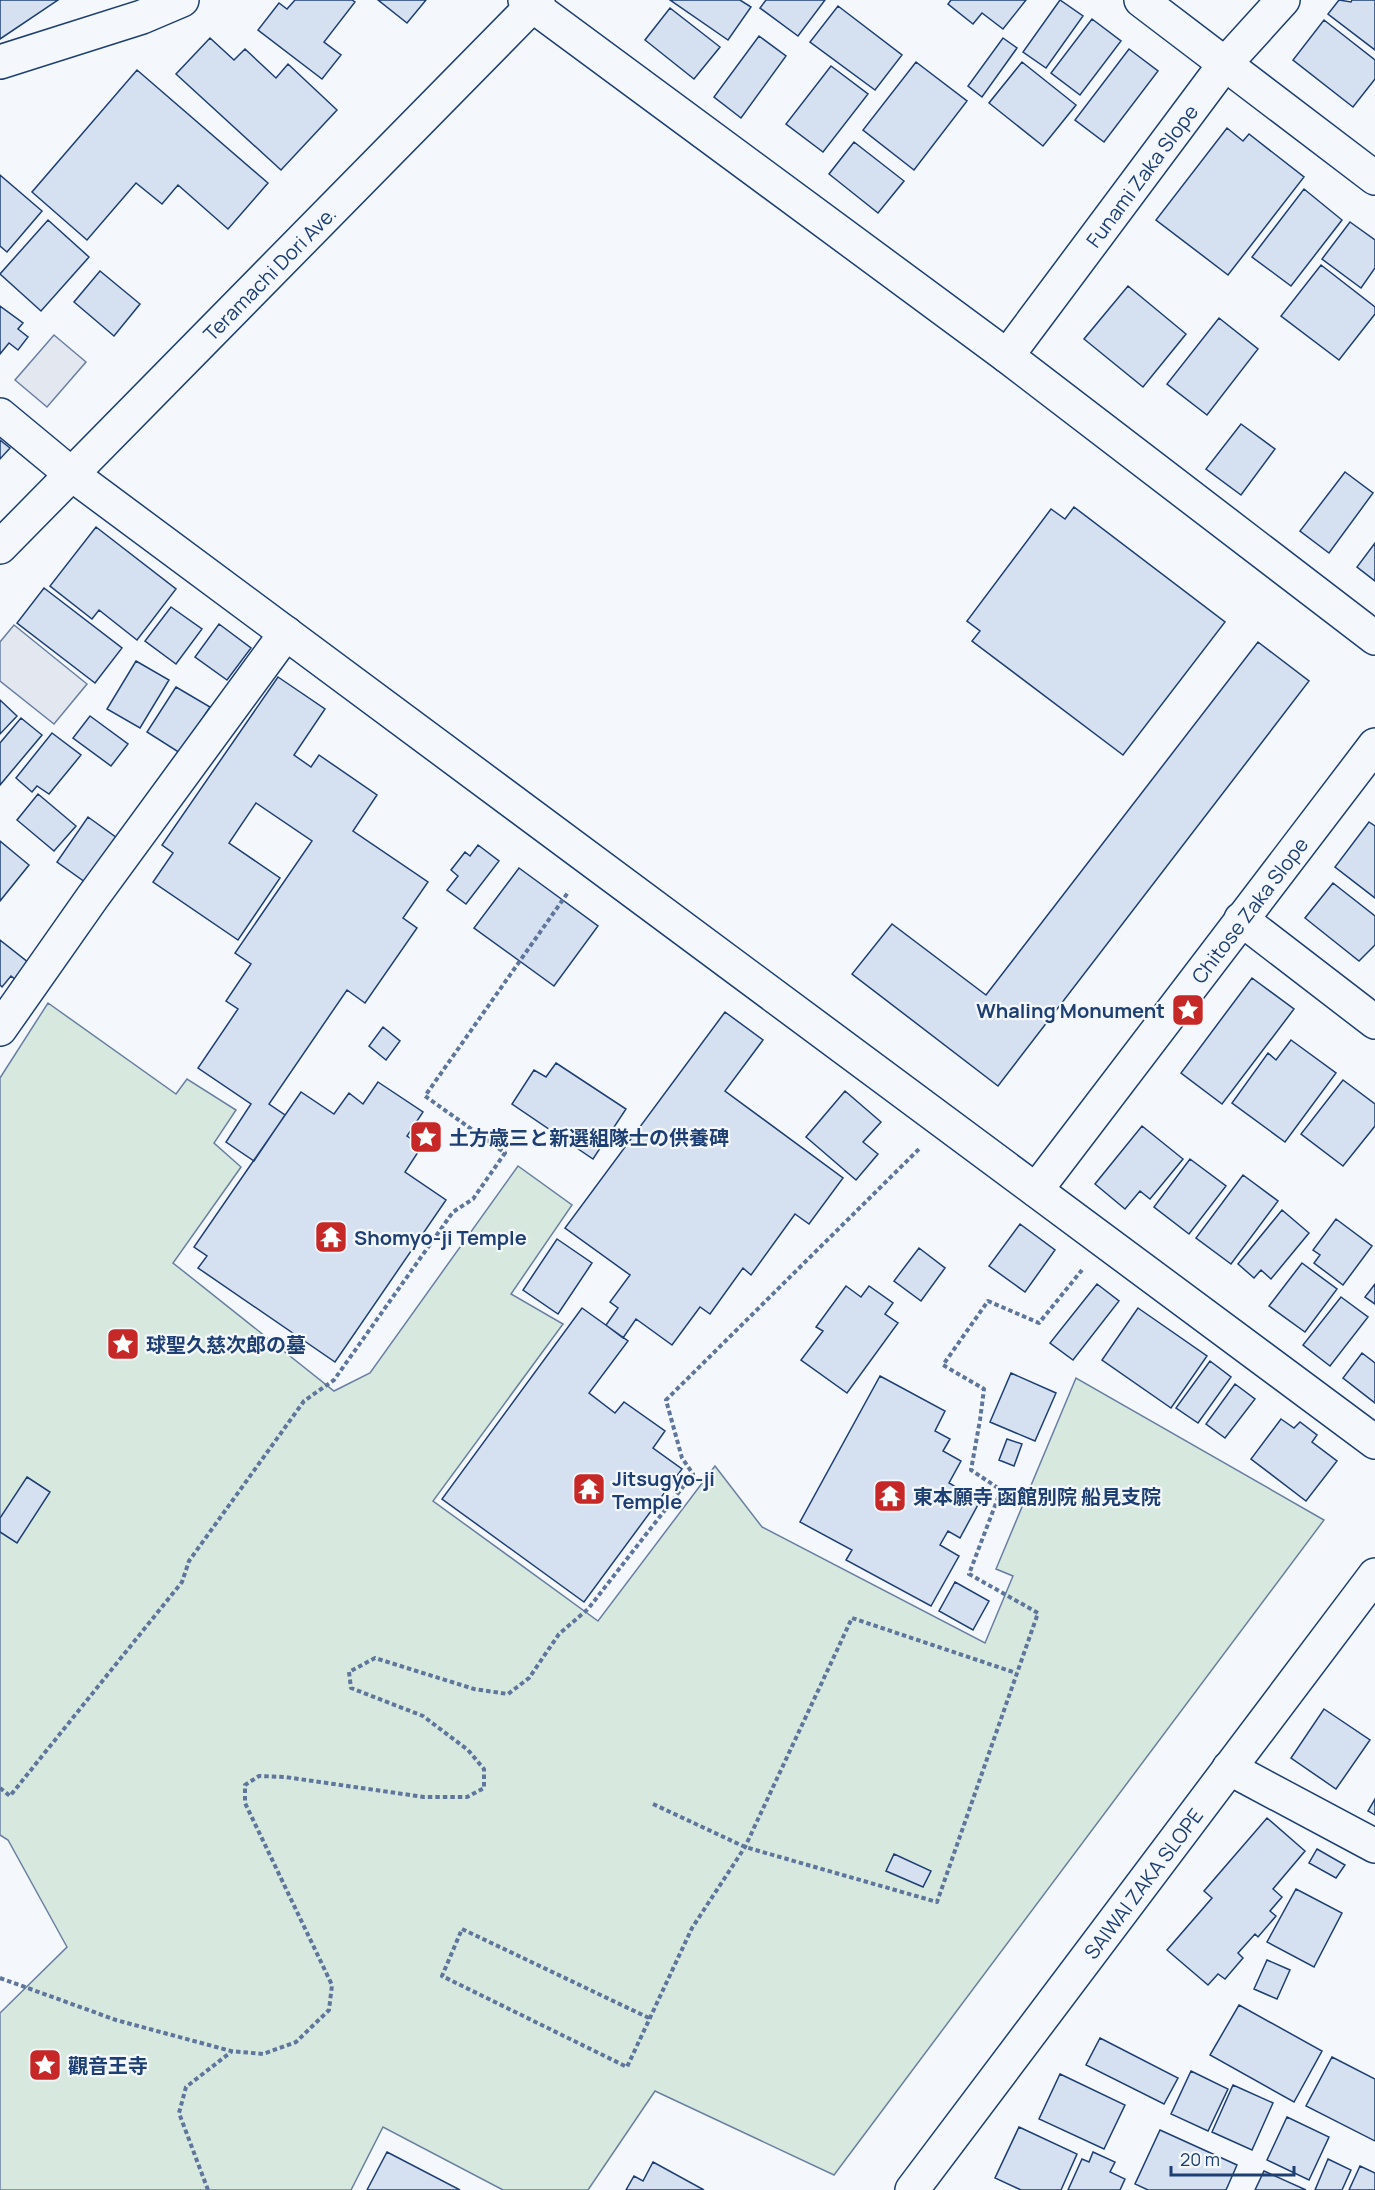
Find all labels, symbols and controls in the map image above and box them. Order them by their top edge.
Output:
street label: Funami Zaka Slope [1079,99,1204,252]
street label: Teramachi Dori Ave. [197,200,342,346]
street label: Chitose Zaka Slope [1185,831,1314,989]
place icon: Whaling Monument [1170,992,1206,1028]
place label: Whaling Monument [976,997,1165,1024]
place icon: 土方歳三と新選組隊士の供養碑 [408,1119,444,1155]
place label: 土方歳三と新選組隊士の供養碑 [449,1124,729,1151]
temple icon: Shomyo-ji Temple [313,1219,349,1255]
place label: Shomyo-ji Temple [354,1224,527,1251]
place icon: 球聖久慈次郎の墓 [105,1326,141,1362]
place label: 球聖久慈次郎の墓 [146,1331,306,1358]
place label: Jitsugyo-ji Temple [612,1465,715,1515]
temple icon: Jitsugyo-ji Temple [571,1471,607,1507]
temple icon: 東本願寺 函館別院 船見支院 [872,1478,908,1514]
place label: 東本願寺 函館別院 船見支院 [913,1483,1161,1510]
street label: SAIWAI ZAKA SLOPE [1077,1802,1208,1964]
place icon: 觀音王寺 [27,2047,63,2083]
place label: 觀音王寺 [68,2052,148,2079]
scale bar [1171,2139,1294,2177]
text: 20 m [1180,2147,1220,2171]

